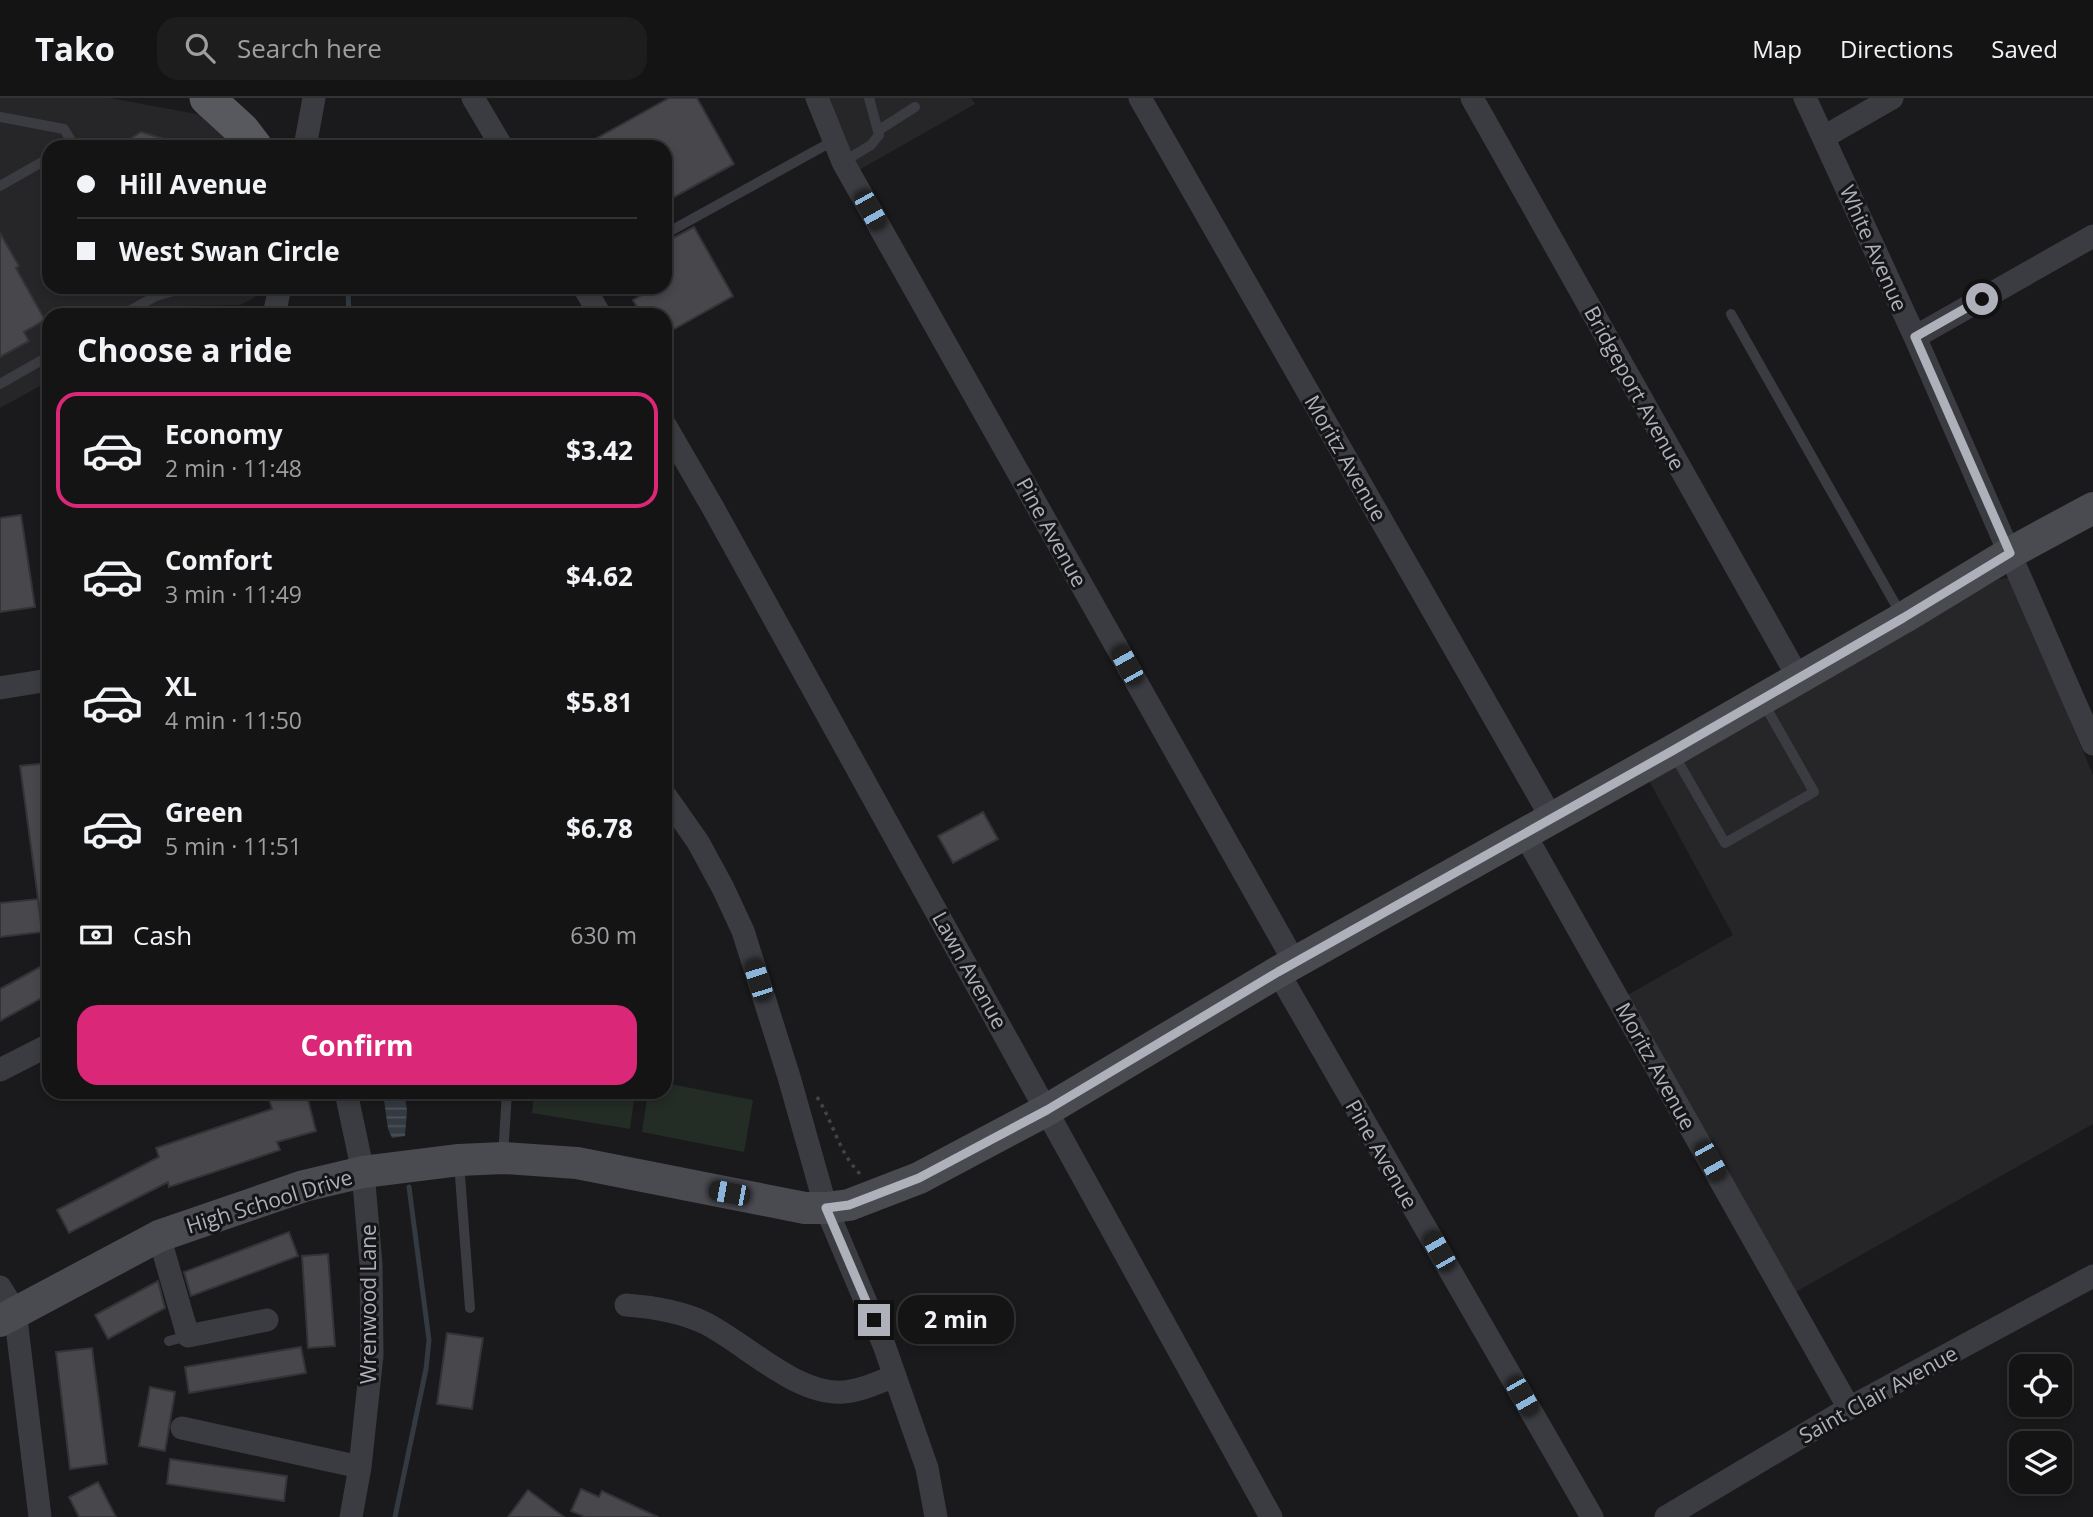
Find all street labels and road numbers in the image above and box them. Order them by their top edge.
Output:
street label: White Avenue [1834,180,1914,316]
street label: Bridgeport Avenue [1578,301,1692,475]
street label: Moritz Avenue [1299,390,1393,526]
street label: Pine Avenue [1010,472,1094,592]
street label: Lawn Avenue [926,906,1014,1034]
street label: Moritz Avenue [1610,997,1702,1135]
street label: Pine Avenue [1340,1095,1424,1213]
street label: High School Drive [182,1162,356,1240]
street label: Wrenwood Lane [354,1224,382,1384]
street label: Saint Clair Avenue [1794,1339,1962,1449]

